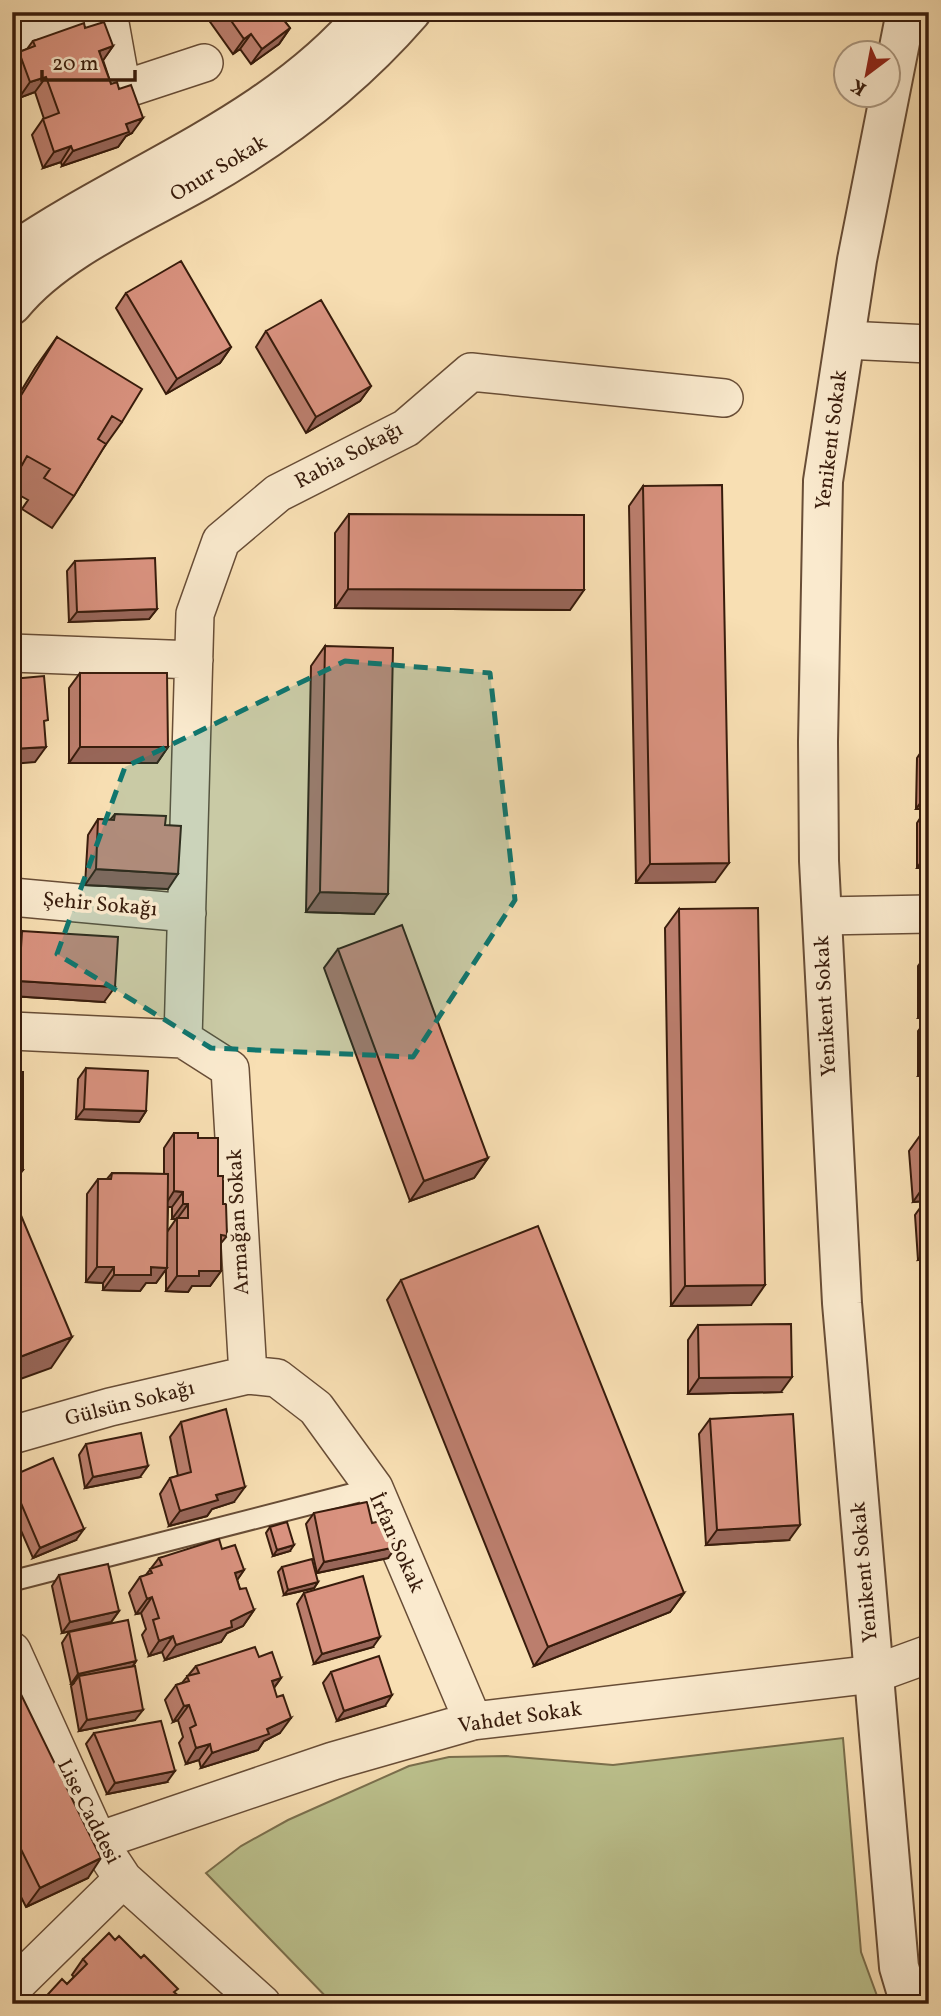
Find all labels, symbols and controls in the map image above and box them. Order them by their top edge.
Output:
scale bar [42,38,135,82]
north arrow [832,38,902,108]
text: 20 m [52,50,98,79]
text: K [846,72,872,101]
street label: Onur Sokak [165,128,273,209]
street label: Yenikent Sokak [809,368,855,512]
street label: Rabia Sokağı [290,415,408,497]
street label: Şehir Sokağı [42,886,158,924]
street label: Yenikent Sokak [808,934,844,1077]
street label: Armağan Sokak [221,1148,257,1296]
street label: Gülsün Sokağı [62,1374,198,1434]
street label: İrfan Sokak [361,1488,431,1598]
street label: Yenikent Sokak [844,1500,886,1644]
street label: Vahdet Sokak [456,1695,584,1741]
street label: Lise Caddesi [49,1754,127,1870]

